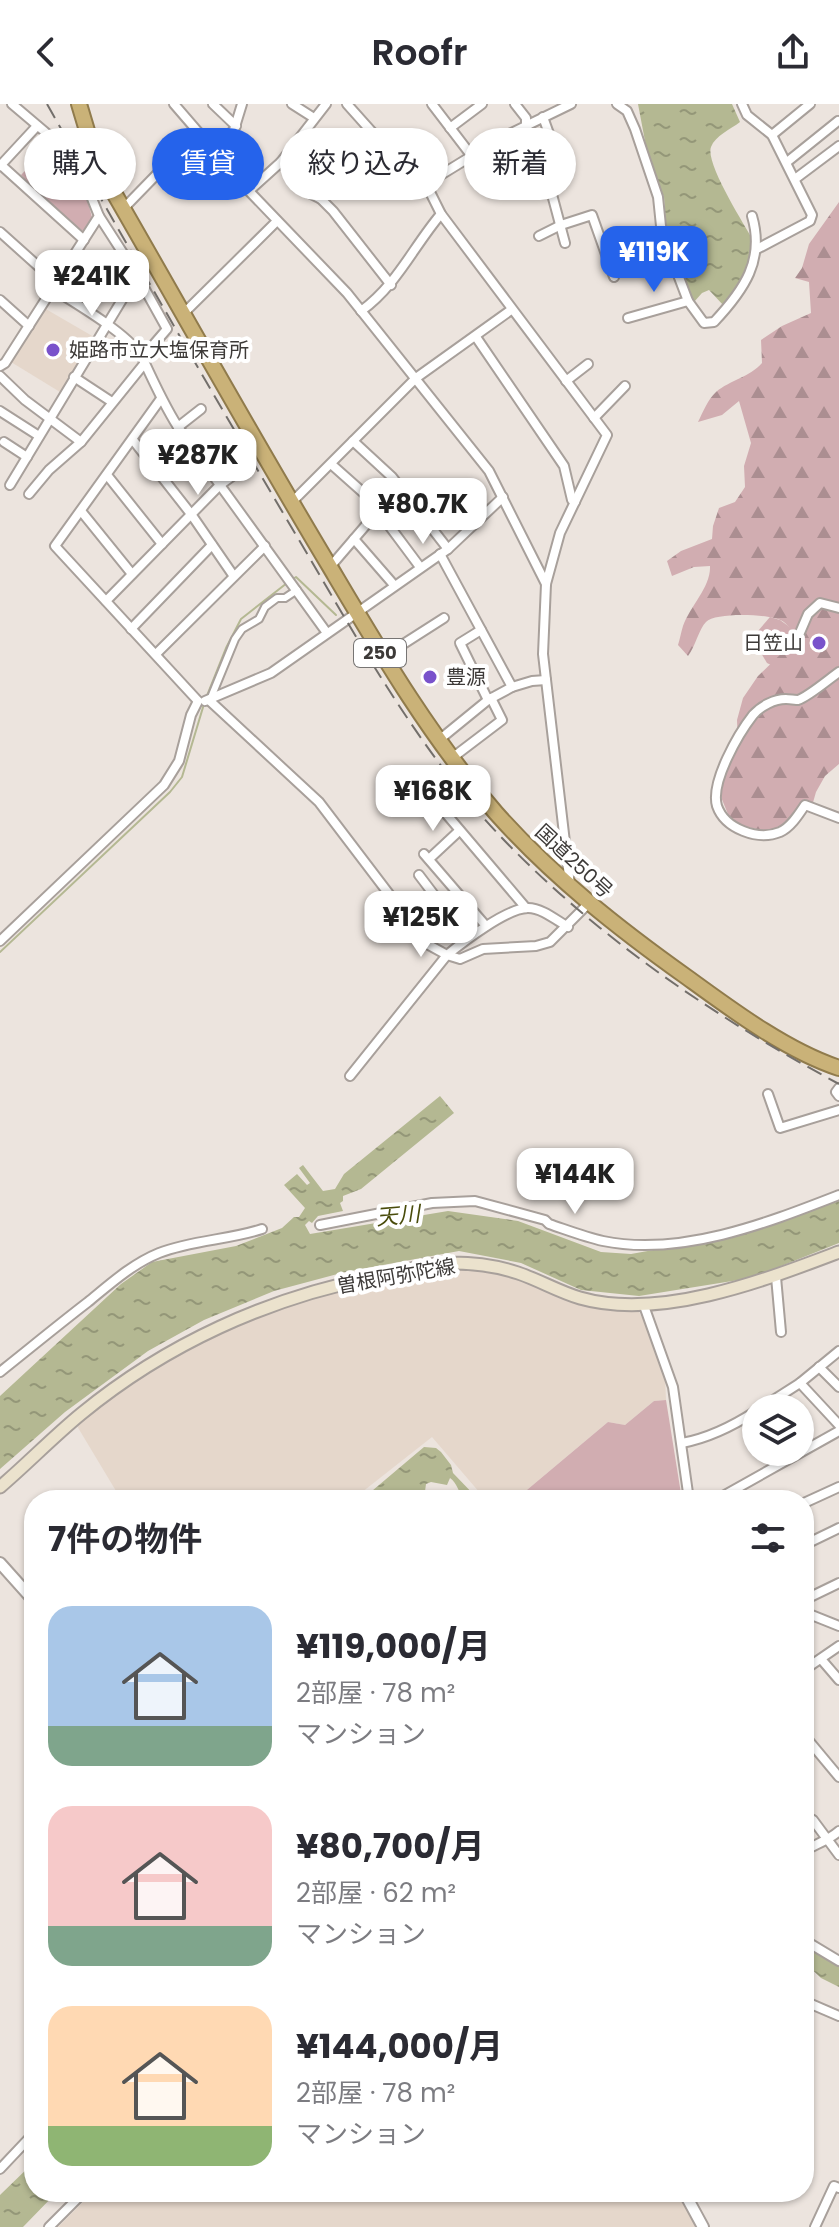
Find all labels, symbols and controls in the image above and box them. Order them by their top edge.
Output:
text: Roofr [372,27,467,78]
icon: back [24,30,68,74]
icon: share [771,30,815,74]
chip: 購入 [24,128,136,200]
chip: 賃貸 [152,128,264,200]
chip: 絞り込み [280,128,448,200]
chip: 新着 [464,128,576,200]
pin: ¥119K [598,226,710,294]
text: ¥119K [618,234,690,270]
pin: ¥241K [36,250,148,318]
text: ¥241K [53,258,131,294]
place label: 姫路市立大塩保育所 [69,336,249,364]
marker: 姫路市立大塩保育所 [44,341,62,359]
pin: ¥287K [142,429,254,497]
text: ¥287K [157,437,239,473]
pin: ¥80.7K [358,478,488,546]
text: ¥80.7K [378,486,468,522]
place label: 日笠山 [743,629,803,657]
marker: 日笠山 [810,634,828,652]
road number: 250 [354,639,406,667]
place label: 豊源 [446,663,486,691]
marker: 豊源 [421,668,439,686]
pin: ¥168K [377,765,489,833]
text: ¥168K [394,773,472,809]
street label: 国道250号 [529,818,619,904]
pin: ¥125K [365,891,477,959]
text: ¥125K [382,899,460,935]
pin: ¥144K [519,1148,631,1216]
text: ¥144K [535,1156,615,1192]
water label: 天川 [375,1198,423,1233]
street label: 曽根阿弥陀線 [334,1252,458,1300]
map controls [742,1394,814,1466]
button: layers [742,1394,814,1466]
text: 7件の物件 [48,1515,202,1563]
icon: filters [746,1516,790,1560]
text: ¥119,000/月 [296,1622,491,1670]
icon: home [112,1638,208,1734]
text: 2部屋 · 78 m² [296,1675,455,1711]
text: マンション [296,1716,426,1752]
text: ¥80,700/月 [296,1822,485,1870]
icon: home [112,1838,208,1934]
text: 2部屋 · 62 m² [296,1875,456,1911]
text: マンション [296,1916,426,1952]
text: ¥144,000/月 [296,2022,503,2070]
icon: home [112,2038,208,2134]
text: 2部屋 · 78 m² [296,2075,455,2111]
text: マンション [296,2116,426,2152]

